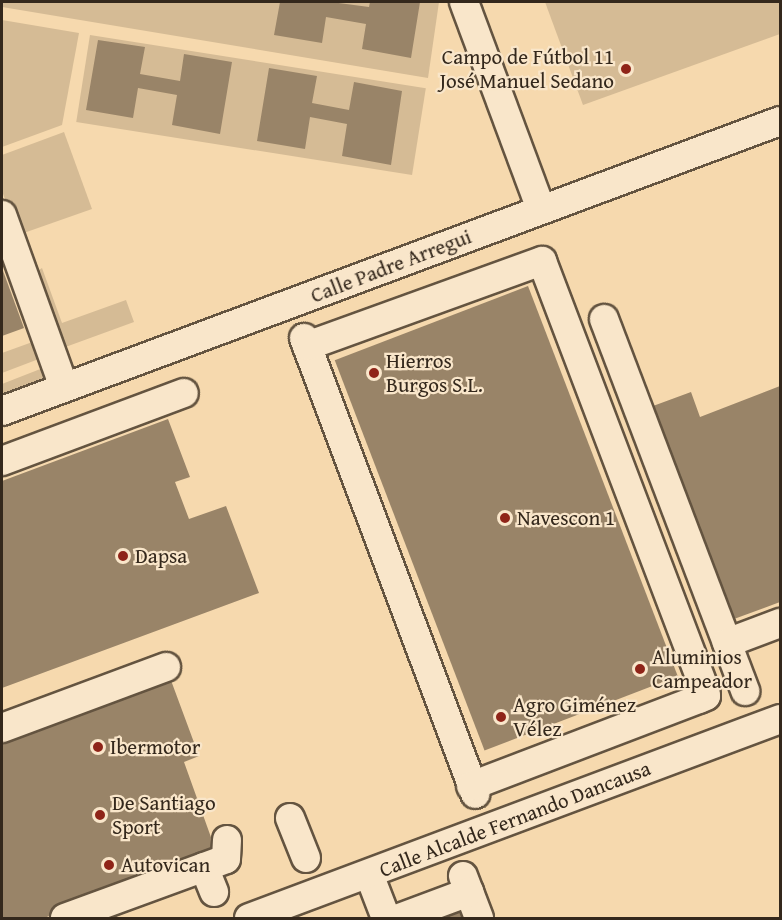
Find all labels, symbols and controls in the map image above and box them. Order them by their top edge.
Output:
place label: Campo de Fútbol 11 José Manuel Sedano [439,44,614,94]
marker: Campo de Fútbol 11 José Manuel Sedano [619,62,633,76]
street label: Calle Padre Arregui [307,224,475,308]
place label: Hierros Burgos S.L. [386,348,483,398]
marker: Hierros Burgos S.L. [367,366,381,380]
place label: Navescon 1 [517,505,615,531]
marker: Navescon 1 [498,511,512,525]
place label: Dapsa [135,543,187,569]
marker: Dapsa [116,549,130,563]
place label: Aluminios Campeador [652,644,752,694]
marker: Aluminios Campeador [633,662,647,676]
place label: Agro Giménez Vélez [513,692,636,742]
marker: Agro Giménez Vélez [494,710,508,724]
place label: Ibermotor [110,734,200,760]
marker: Ibermotor [91,740,105,754]
street label: Calle Alcalde Fernando Dancausa [376,756,654,882]
place label: De Santiago Sport [112,790,216,840]
marker: De Santiago Sport [93,808,107,822]
place label: Autovican [121,852,210,878]
marker: Autovican [102,858,116,872]

